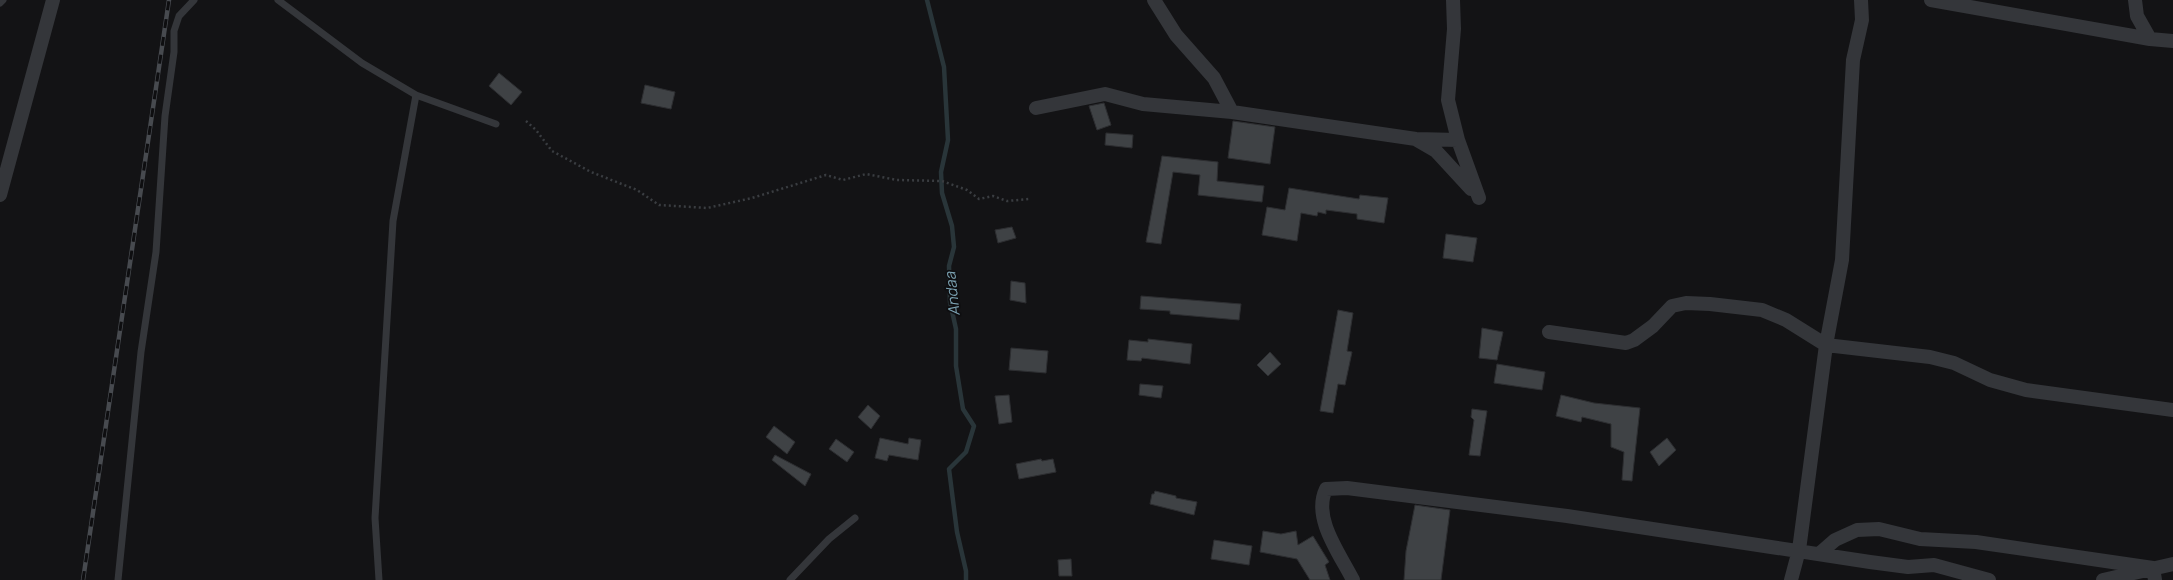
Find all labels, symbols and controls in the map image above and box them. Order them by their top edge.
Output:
water label: Andaa [939,270,965,317]

